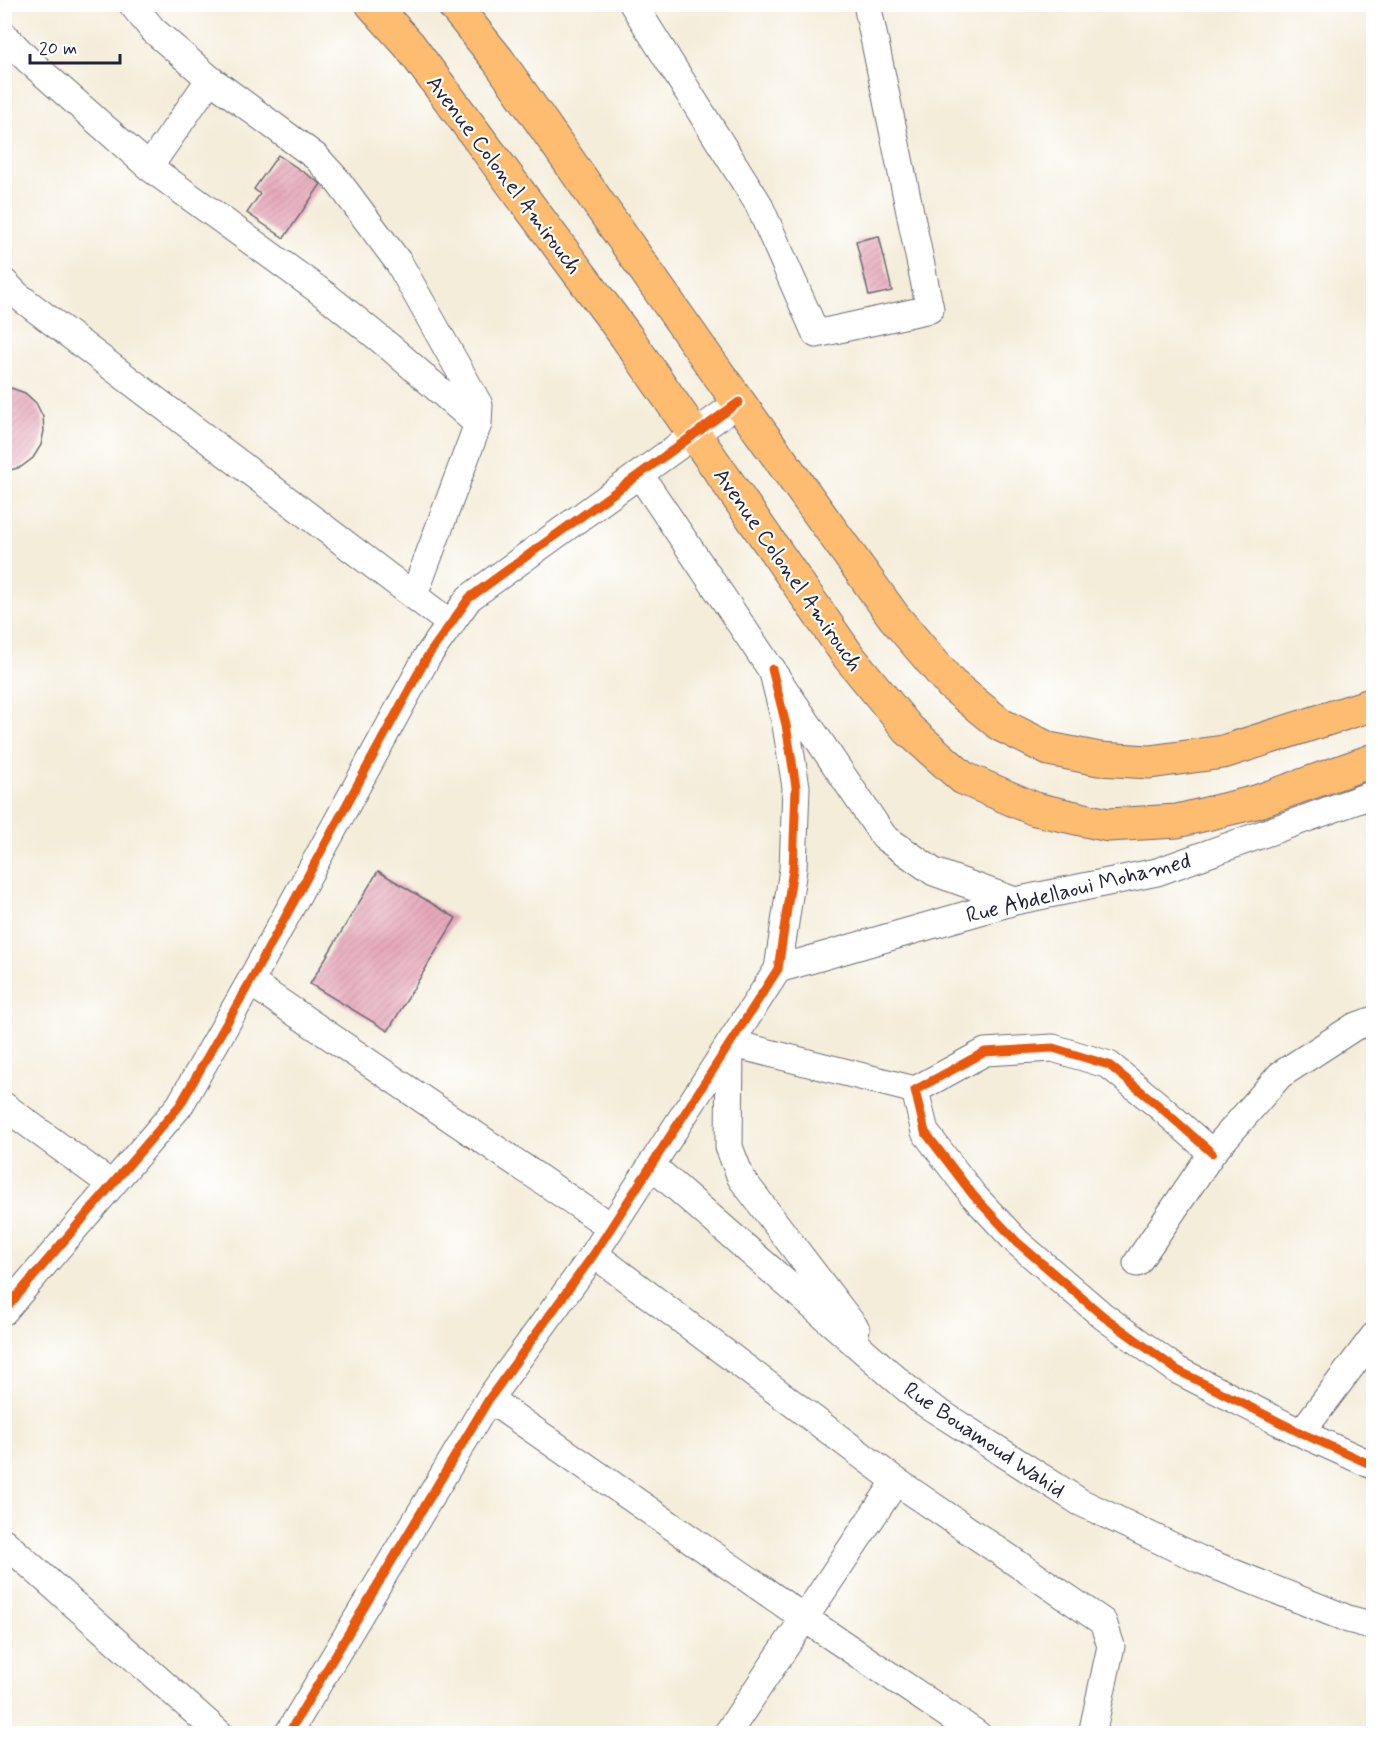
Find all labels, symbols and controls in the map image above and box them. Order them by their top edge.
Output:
scale bar [30,27,120,65]
text: 20 m [39,37,77,61]
street label: Avenue Colonel Amirouch [419,70,587,280]
street label: Avenue Colonel Amirouch [707,463,868,677]
street label: Rue Abdellaoui Mohamed [963,847,1194,930]
street label: Rue Bouamoud Wahid [898,1376,1070,1505]

